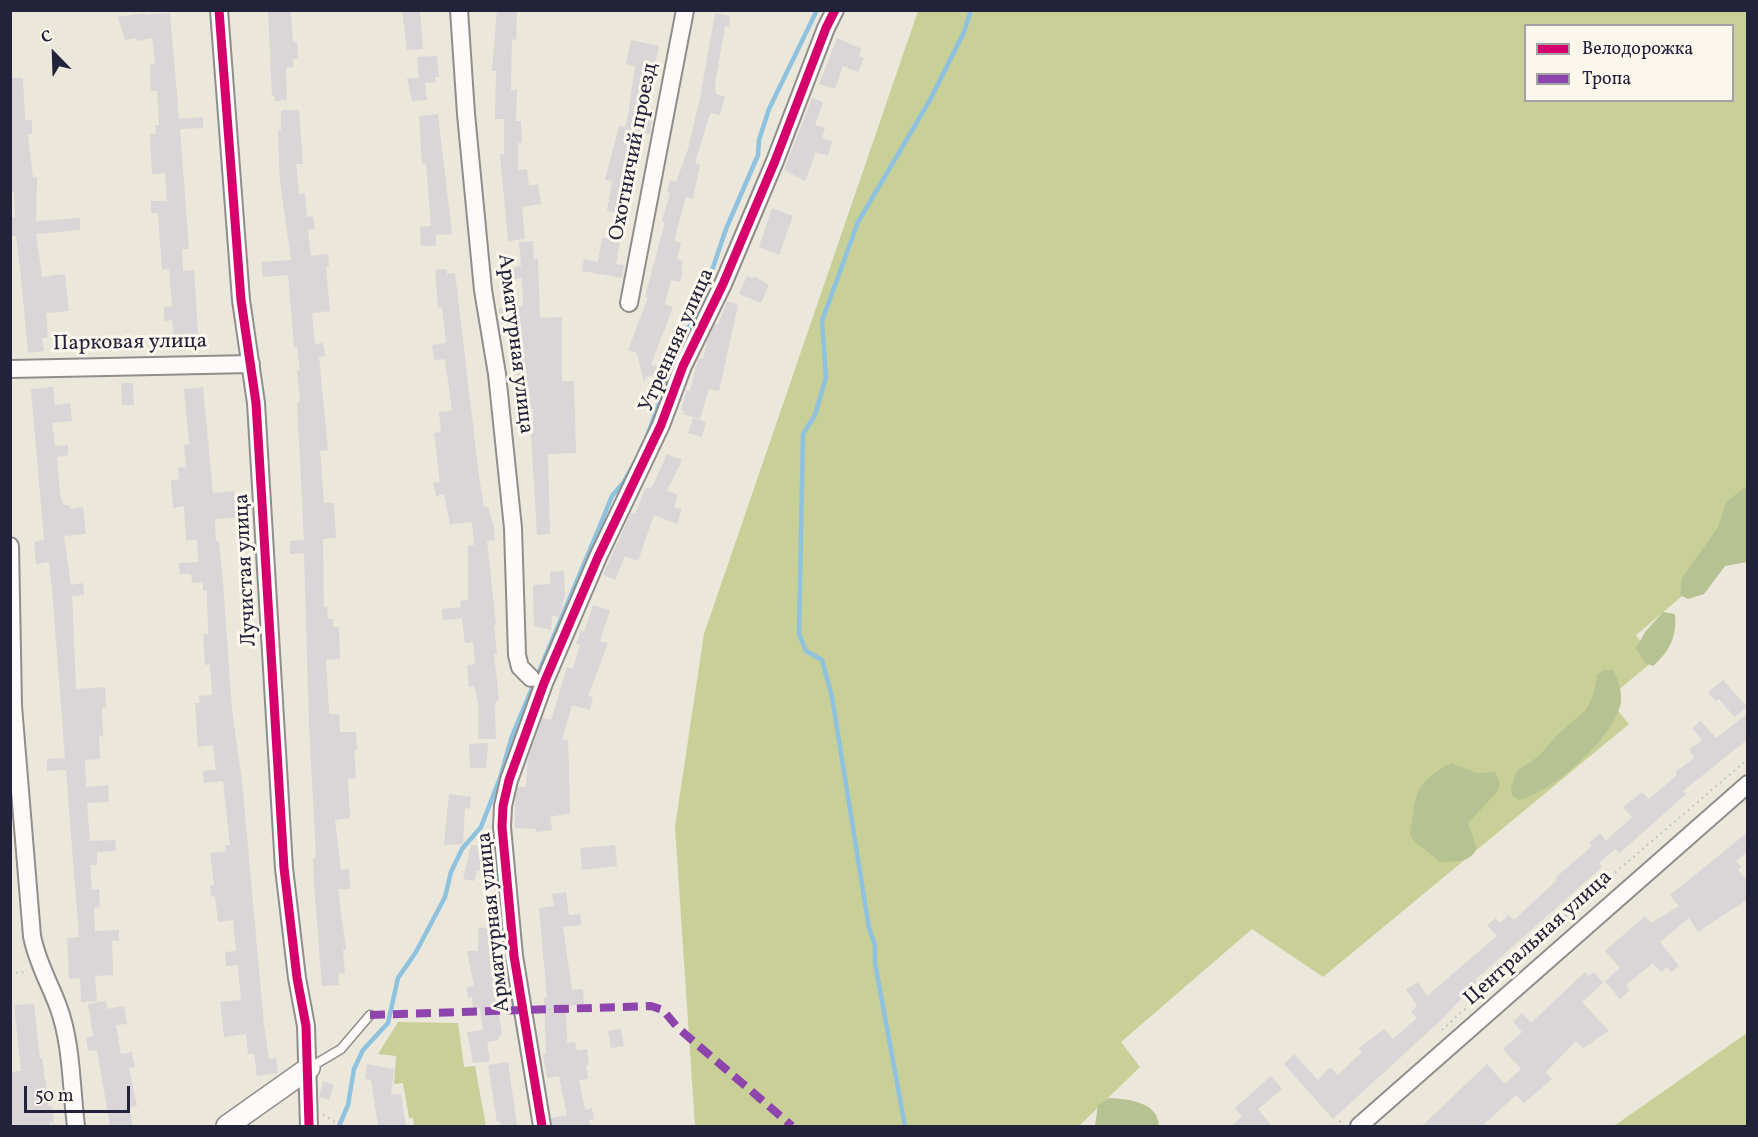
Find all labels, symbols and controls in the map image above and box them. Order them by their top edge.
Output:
north arrow [24,24,84,84]
legend [1524,24,1734,102]
text: С [38,25,56,50]
text: Велодорожка [1582,37,1693,62]
street label: Охотничий проезд [605,61,665,243]
text: Тропа [1582,67,1631,92]
street label: Арматурная улица [490,253,538,435]
street label: Утренняя улица [635,265,721,417]
street label: Парковая улица [53,330,207,358]
street label: Лучистая улица [230,493,264,647]
street label: Арматурная улица [473,831,517,1013]
street label: Центральная улица [1460,866,1618,1012]
scale bar [27,1074,134,1112]
text: 50 m [35,1084,74,1109]

